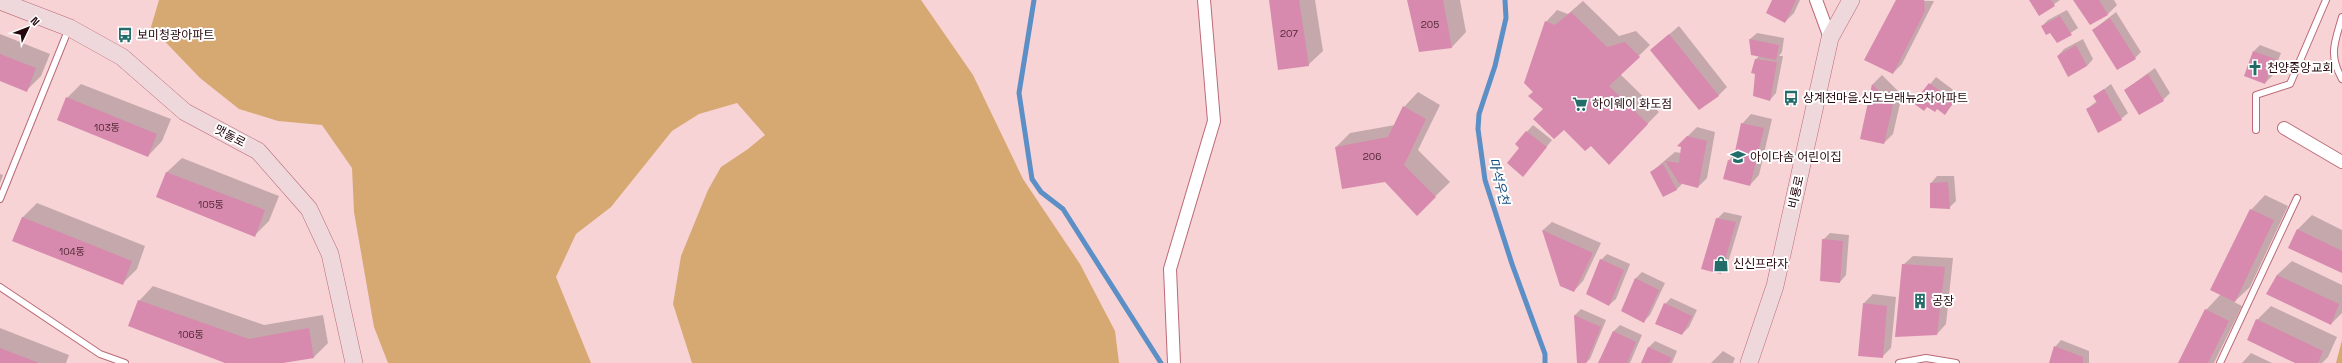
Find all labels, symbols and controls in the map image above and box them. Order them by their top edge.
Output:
north arrow [8,8,48,48]
text: N [28,14,43,29]
house number: 205 [1421,18,1439,31]
bus stop icon: 보미청광아파트 [116,26,134,44]
place label: 보미청광아파트 [137,27,214,43]
house number: 207 [1280,27,1298,40]
church icon: 천양중앙교회 [2246,59,2264,77]
place label: 천양중앙교회 [2267,60,2333,76]
bus stop icon: 상계전마을.신도브래뉴2차아파트 [1782,89,1800,107]
place label: 상계전마을.신도브래뉴2차아파트 [1803,90,1968,106]
supermarket icon: 하이웨이 화도점 [1571,95,1589,113]
place label: 하이웨이 화도점 [1592,96,1672,112]
house number: 103동 [94,121,120,134]
street label: 맷돌로 [212,121,248,151]
school or university icon: 아이다솜 어린이집 [1729,148,1747,166]
place label: 아이다솜 어린이집 [1750,149,1841,165]
house number: 206 [1363,150,1381,163]
water label: 마석우천 [1485,156,1513,207]
street label: 비룡로 [1784,174,1808,210]
house number: 105동 [198,198,224,211]
house number: 104동 [59,245,85,258]
shop icon: 신신프라자 [1712,255,1730,273]
place label: 신신프라자 [1733,256,1788,272]
building icon: 공장 [1911,292,1929,310]
place label: 공장 [1932,293,1954,309]
house number: 106동 [178,328,204,341]

